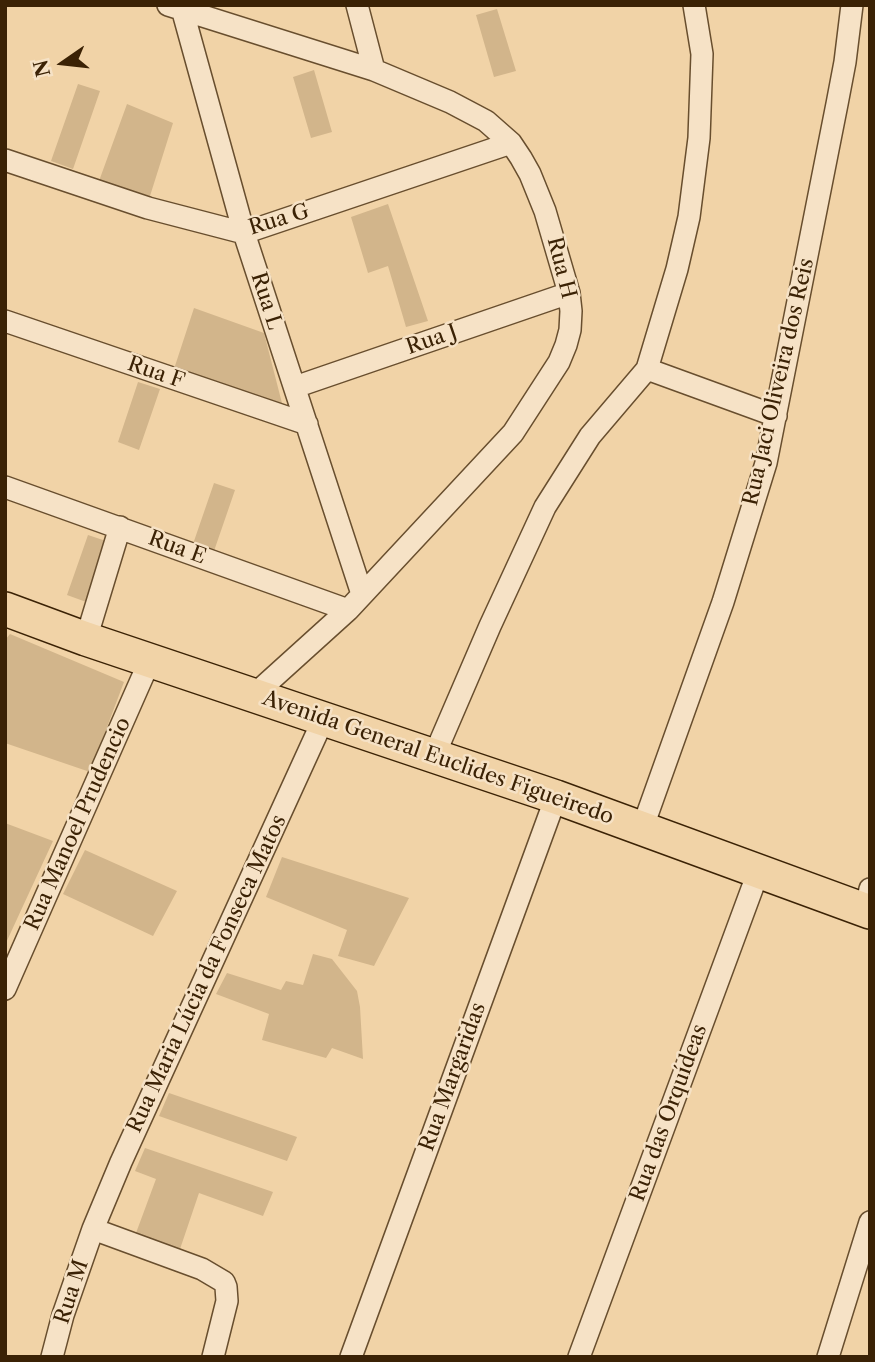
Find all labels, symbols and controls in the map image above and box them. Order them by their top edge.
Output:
north arrow [28,28,98,98]
text: N [29,57,55,79]
street label: Rua G [246,199,312,241]
street label: Rua H [541,234,581,302]
street label: Rua Jaci Oliveira dos Reis [738,256,820,508]
street label: Rua L [245,269,287,333]
street label: Rua J [403,320,461,360]
street label: Rua F [124,352,188,394]
street label: Rua E [145,526,209,570]
street label: Avenida General Euclides Figueiredo [259,686,617,830]
street label: Rua Manoel Prudencio [20,714,136,934]
street label: Rua Maria Lúcia da Fonseca Matos [122,811,292,1137]
street label: Rua Margaridas [414,999,492,1155]
street label: Rua das Orquídeas [625,1021,713,1205]
street label: Rua M [50,1257,94,1327]

